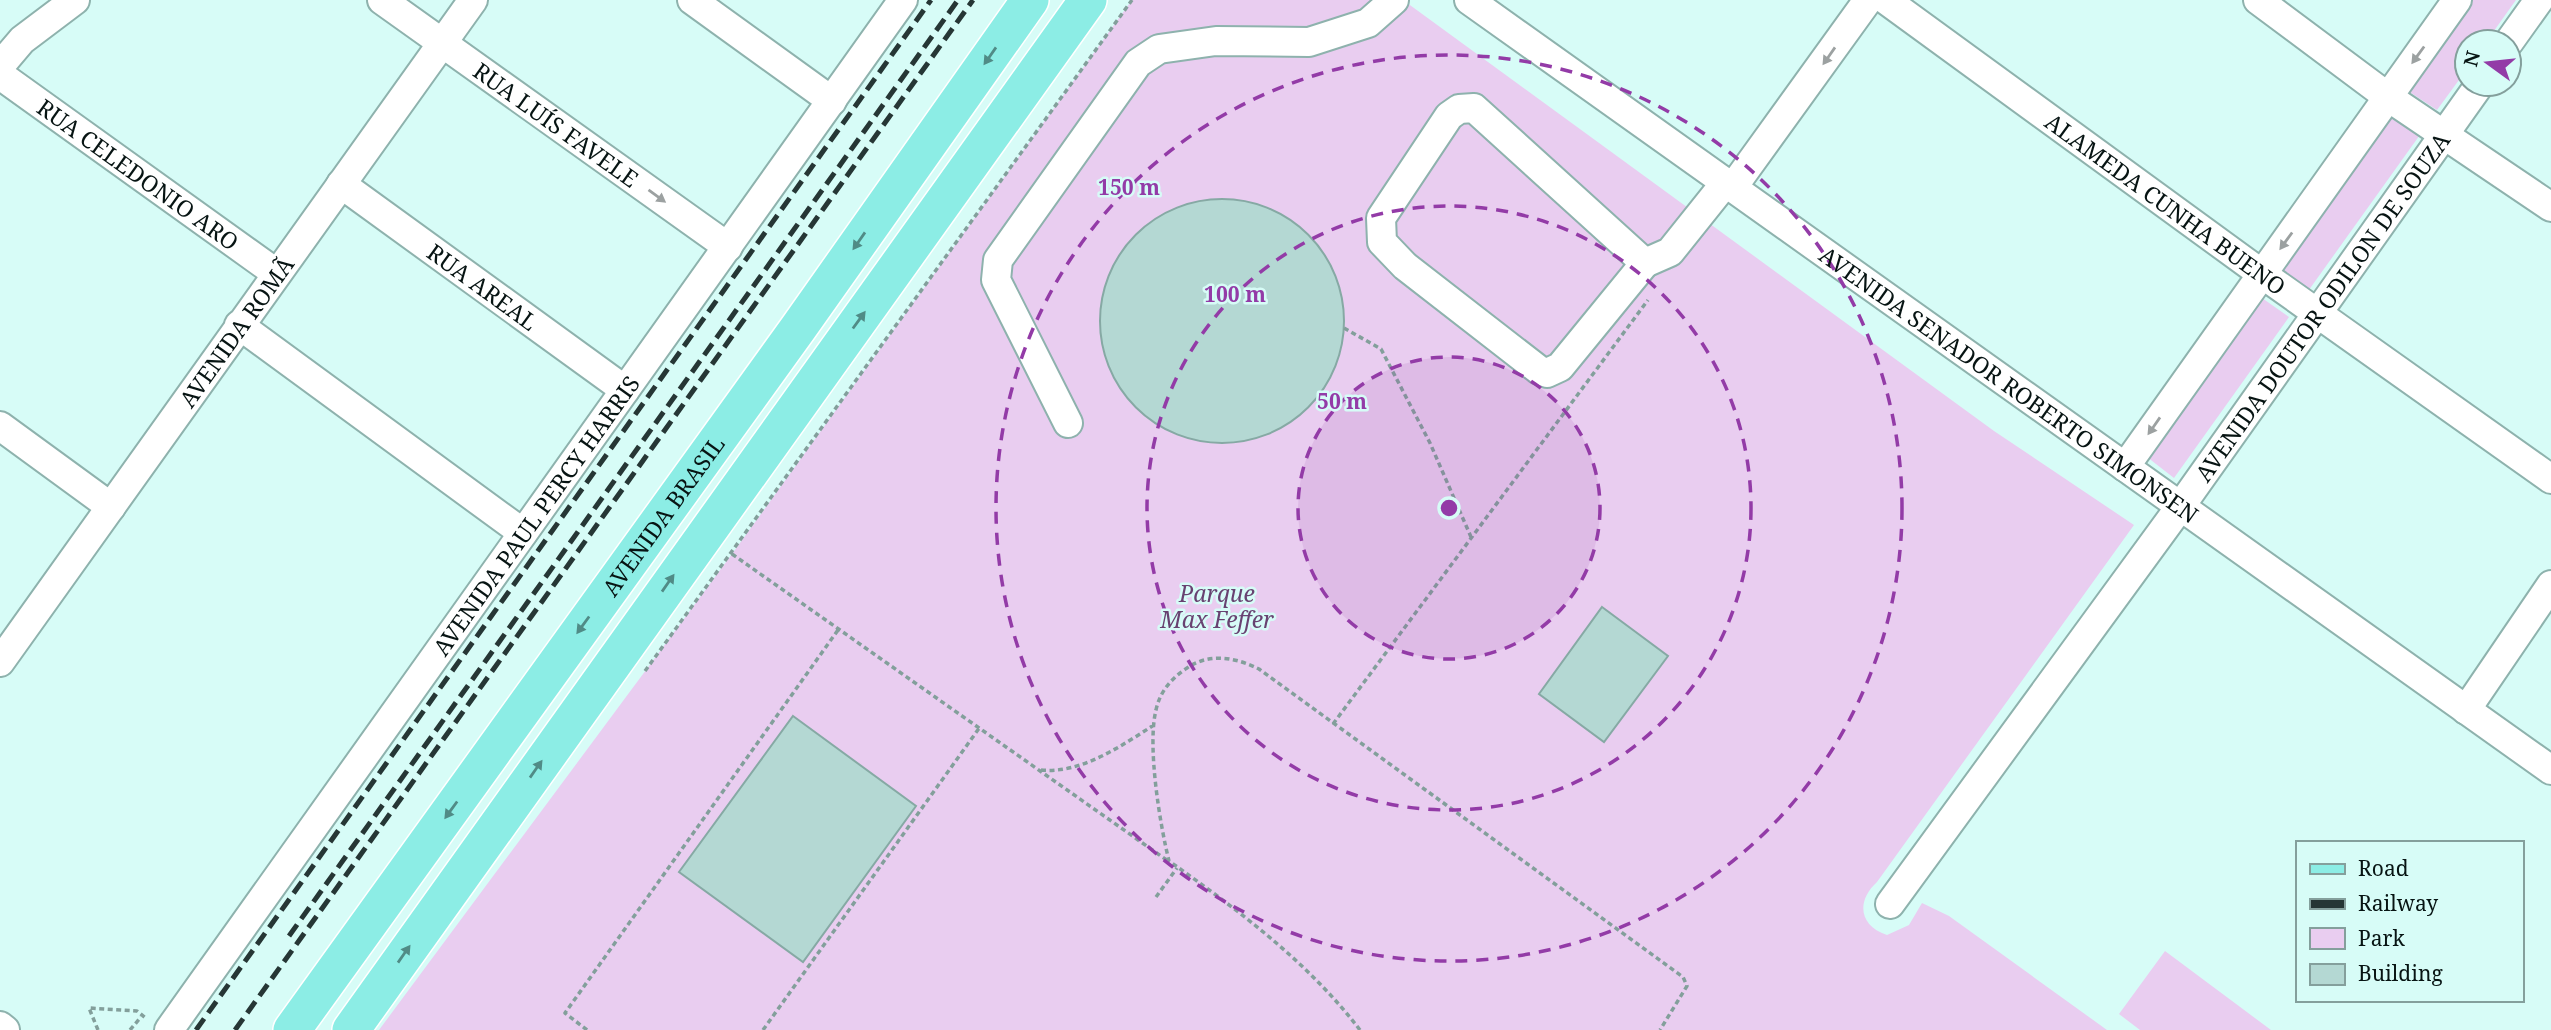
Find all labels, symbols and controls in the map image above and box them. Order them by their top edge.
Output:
north arrow [2453,28,2523,98]
one-way arrow [2410,46,2425,64]
one-way arrow [983,47,997,65]
one-way arrow [1822,47,1836,65]
text: N [2457,48,2486,69]
street label: RUA LUÍS FAVELE [467,54,645,194]
street label: RUA CELEDONIO ARO [31,91,245,257]
street label: ALAMEDA CUNHA BUENO [2039,105,2292,302]
street label: AVENIDA DOUTOR ODILON DE SOUZA [2187,125,2457,488]
text: 150 m [1098,173,1160,201]
one-way arrow [648,189,666,203]
one-way arrow [852,232,866,250]
one-way arrow [2279,232,2293,250]
street label: RUA AREAL [421,236,544,338]
street label: AVENIDA SENADOR ROBERTO SIMONSEN [1813,239,2205,530]
street label: AVENIDA ROMÃ [171,249,301,413]
text: 100 m [1204,280,1266,308]
one-way arrow [852,311,866,329]
street label: AVENIDA PAUL PERCY HARRIS [425,369,647,662]
text: 50 m [1317,387,1367,415]
one-way arrow [2147,417,2161,435]
street label: AVENIDA BRASIL [594,429,732,602]
centre of rings [1437,496,1461,520]
one-way arrow [661,574,675,592]
park label: Parque Max Feffer [1159,577,1274,635]
one-way arrow [576,616,590,634]
one-way arrow [529,760,543,778]
one-way arrow [444,801,458,819]
legend [2296,841,2523,1002]
text: Road [2358,854,2409,882]
text: Railway [2358,889,2438,917]
text: Park [2358,924,2405,952]
one-way arrow [397,945,411,963]
text: Building [2358,959,2443,987]

